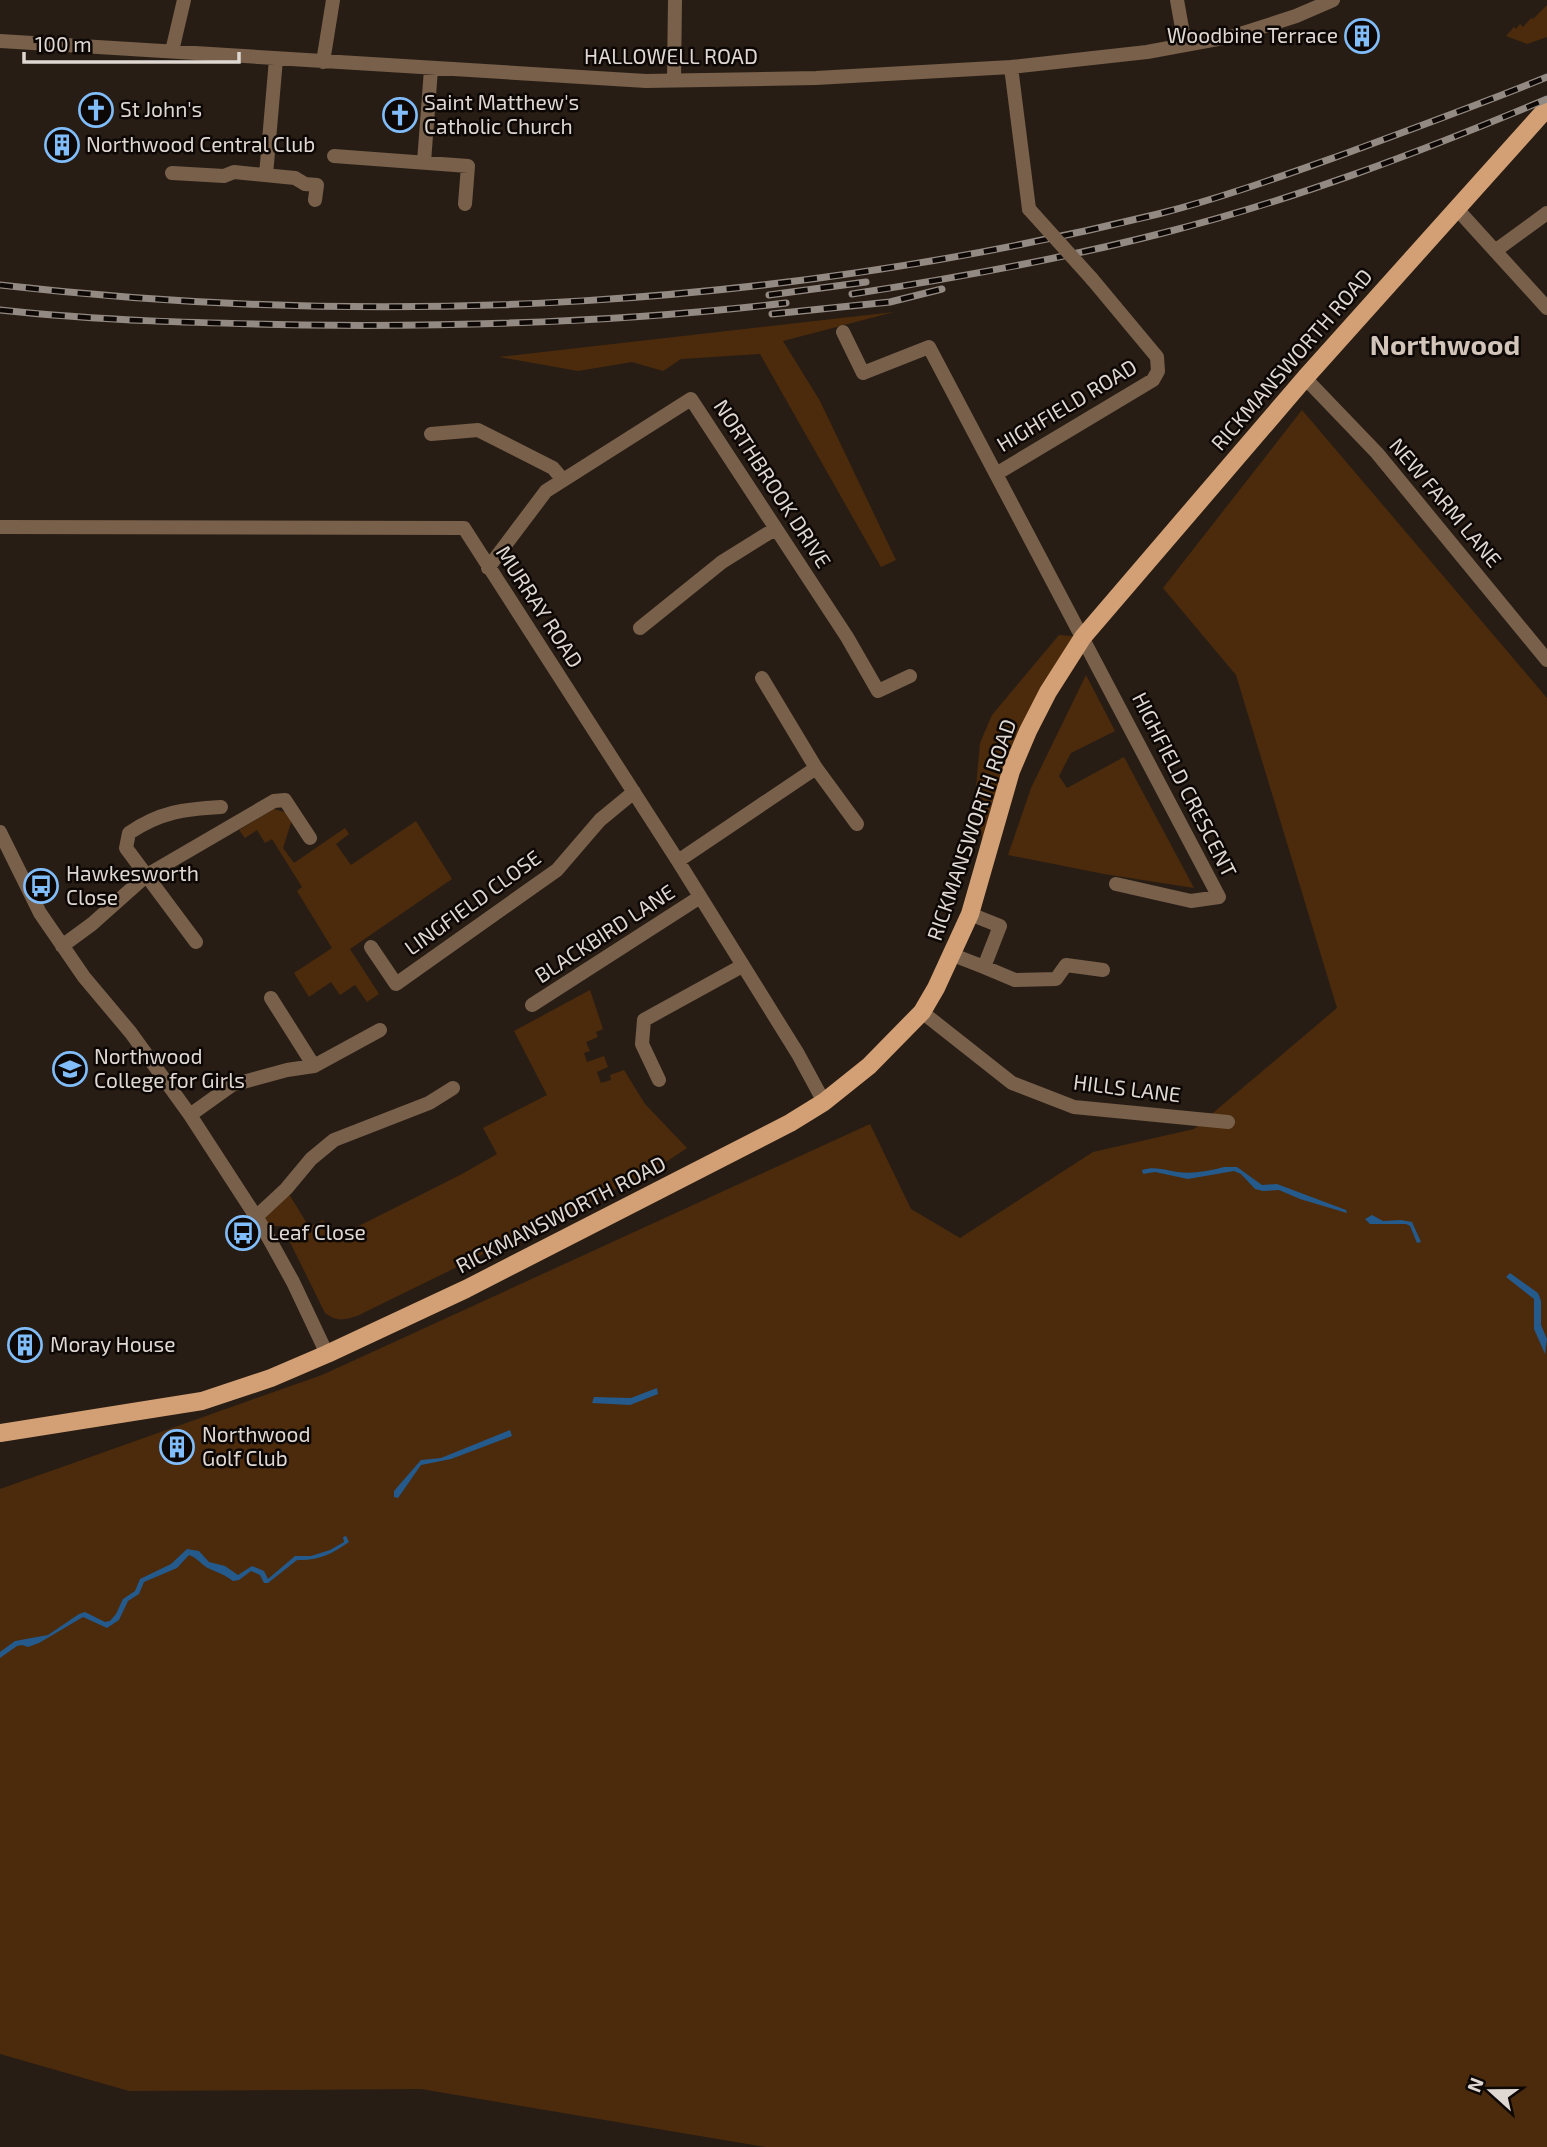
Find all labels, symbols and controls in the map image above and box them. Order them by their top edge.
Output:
building icon: Woodbine Terrace [1343,17,1381,55]
scale bar [24,21,240,65]
place label: Woodbine Terrace [1167,22,1338,47]
text: 100 m [35,31,92,56]
street label: HALLOWELL ROAD [584,43,758,68]
place label: Saint Matthew's Catholic Church [424,89,579,138]
church icon: St John's [77,91,115,129]
place label: St John's [120,96,202,121]
church icon: Saint Matthew's Catholic Church [381,96,419,134]
building icon: Northwood Central Club [43,126,81,164]
place label: Northwood Central Club [86,131,315,156]
street label: RICKMANSWORTH ROAD [1205,263,1377,455]
district label: Northwood [1370,327,1520,361]
street label: HIGHFIELD ROAD [992,353,1141,456]
street label: NORTHBROOK DRIVE [709,394,837,572]
street label: NEW FARM LANE [1385,432,1507,572]
street label: MURRAY ROAD [492,541,589,672]
street label: HIGHFIELD CRESCENT [1128,688,1243,881]
street label: RICKMANSWORTH ROAD [921,716,1020,943]
street label: LINGFIELD CLOSE [399,844,545,960]
place label: Hawkesworth Close [66,860,199,909]
bus stop icon: Hawkesworth Close [22,867,60,905]
street label: BLACKBIRD LANE [530,878,679,987]
place label: Northwood College for Girls [94,1043,245,1092]
school or university icon: Northwood College for Girls [51,1050,89,1088]
street label: HILLS LANE [1072,1069,1182,1106]
street label: RICKMANSWORTH ROAD [451,1150,670,1278]
bus stop icon: Leaf Close [224,1214,262,1252]
place label: Leaf Close [268,1219,366,1244]
building icon: Moray House [6,1326,44,1364]
place label: Moray House [50,1331,176,1356]
place label: Northwood Golf Club [202,1421,311,1470]
building icon: Northwood Golf Club [158,1428,196,1466]
north arrow [1456,2056,1526,2126]
text: N [1461,2074,1488,2095]

